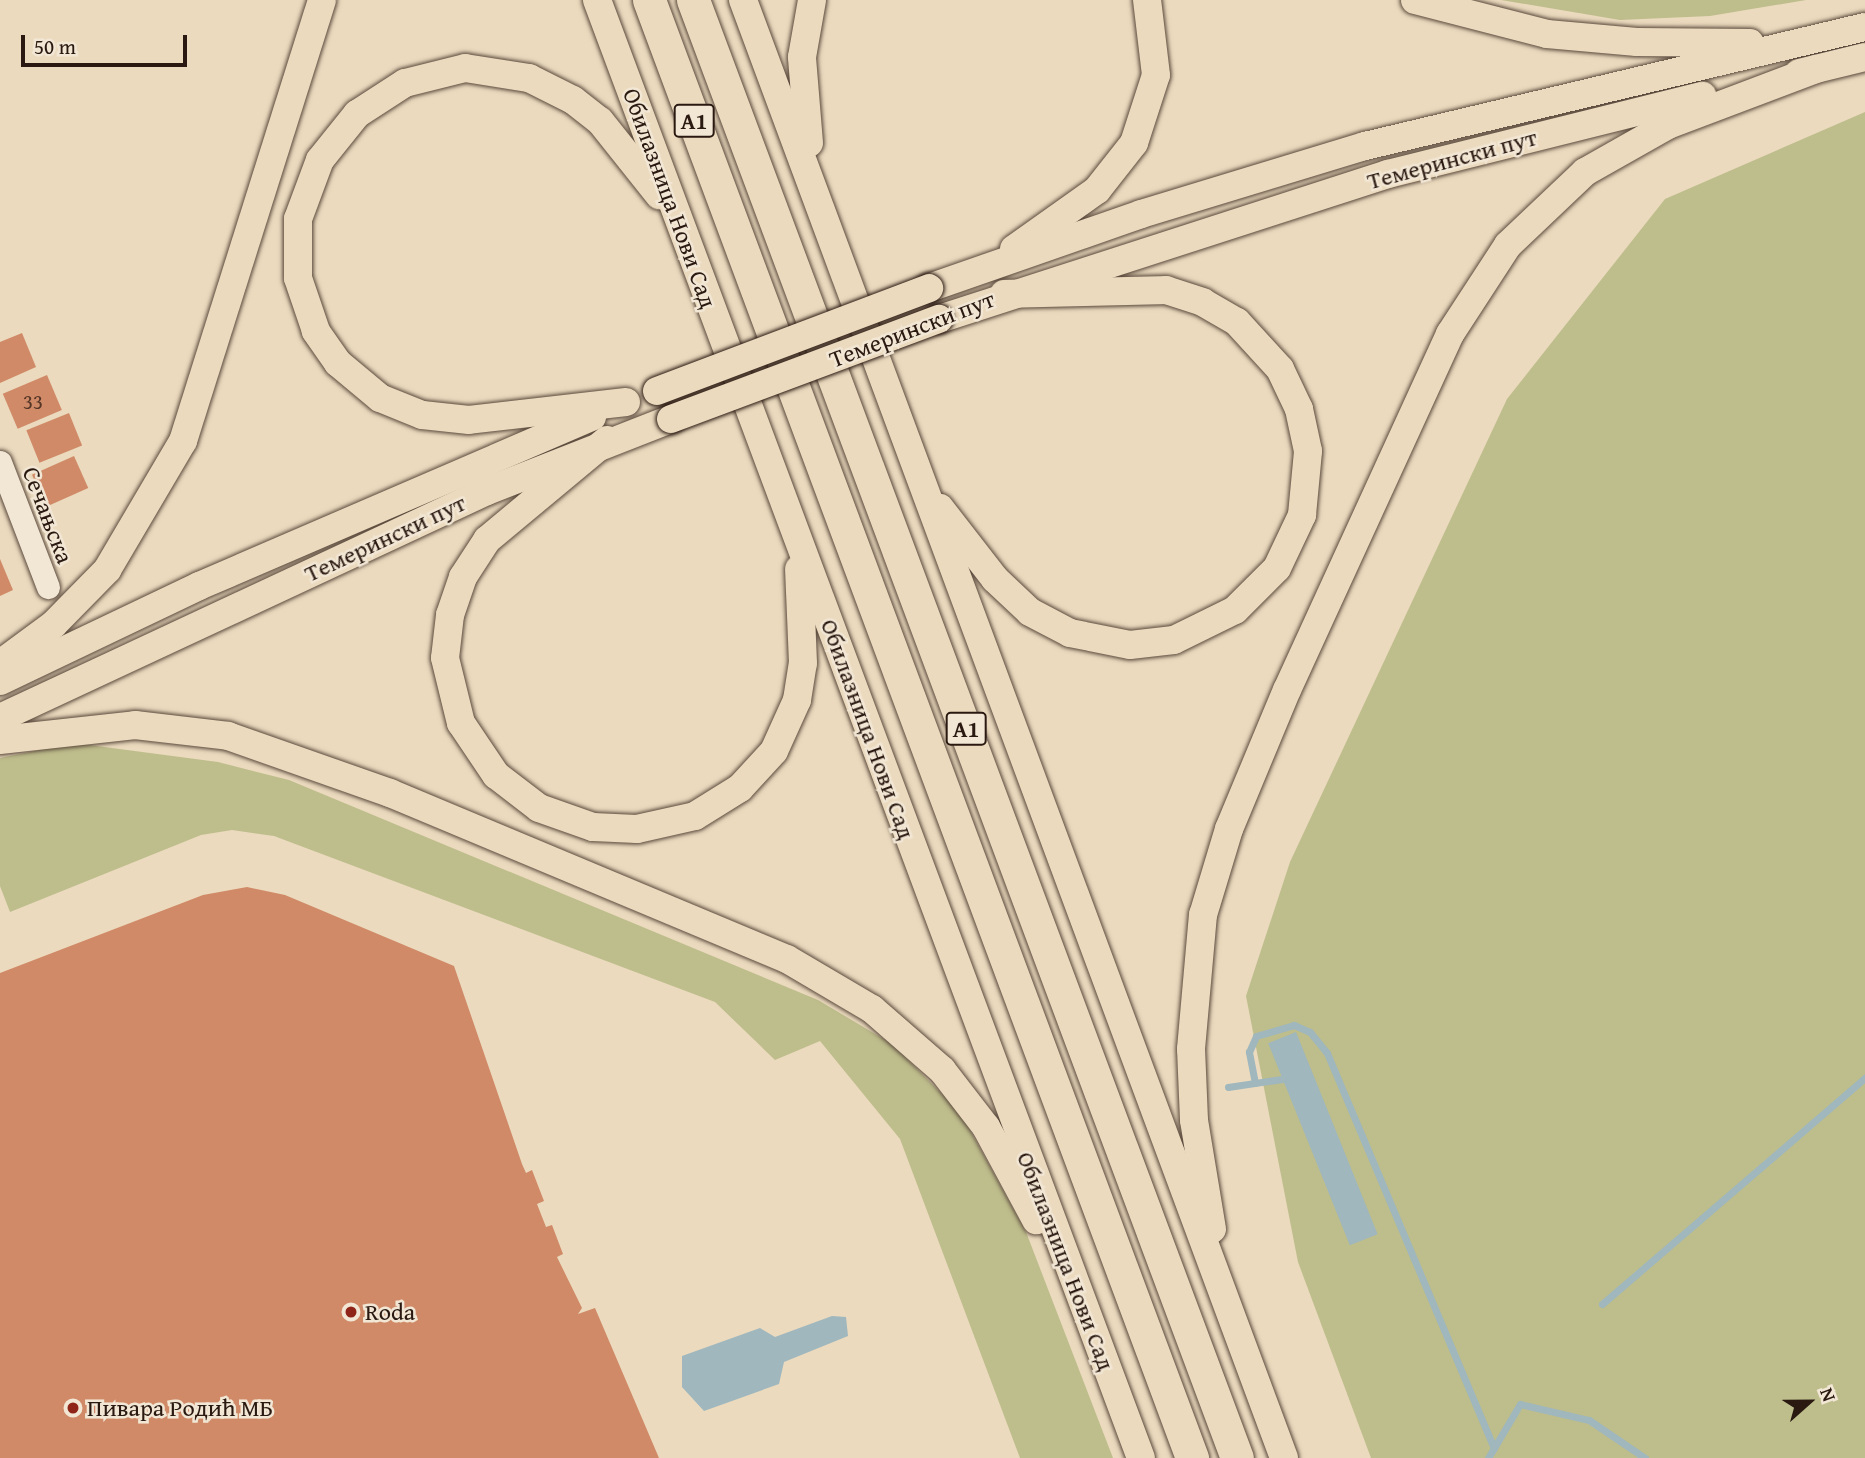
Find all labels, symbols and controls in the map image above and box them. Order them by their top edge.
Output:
scale bar [24,21,191,65]
text: 50 m [34,31,76,62]
street label: Обилазница Нови Сад [617,84,723,312]
road number: A1 [673,102,715,140]
street label: Темерински пут [1364,123,1540,195]
street label: Темерински пут [825,284,999,374]
house number: 33 [23,389,43,415]
street label: Сечањска [16,463,80,567]
street label: Темерински пут [300,488,470,588]
street label: Обилазница Нови Сад [815,615,921,843]
road number: A1 [945,709,987,748]
street label: Обилазница Нови Сад [1011,1148,1121,1374]
place label: Roda [365,1298,415,1326]
marker: Roda [343,1304,359,1320]
north arrow [1774,1367,1844,1437]
text: N [1813,1384,1844,1405]
place label: Пивара Родић МБ [87,1394,273,1422]
marker: Пивара Родић МБ [65,1400,81,1416]

